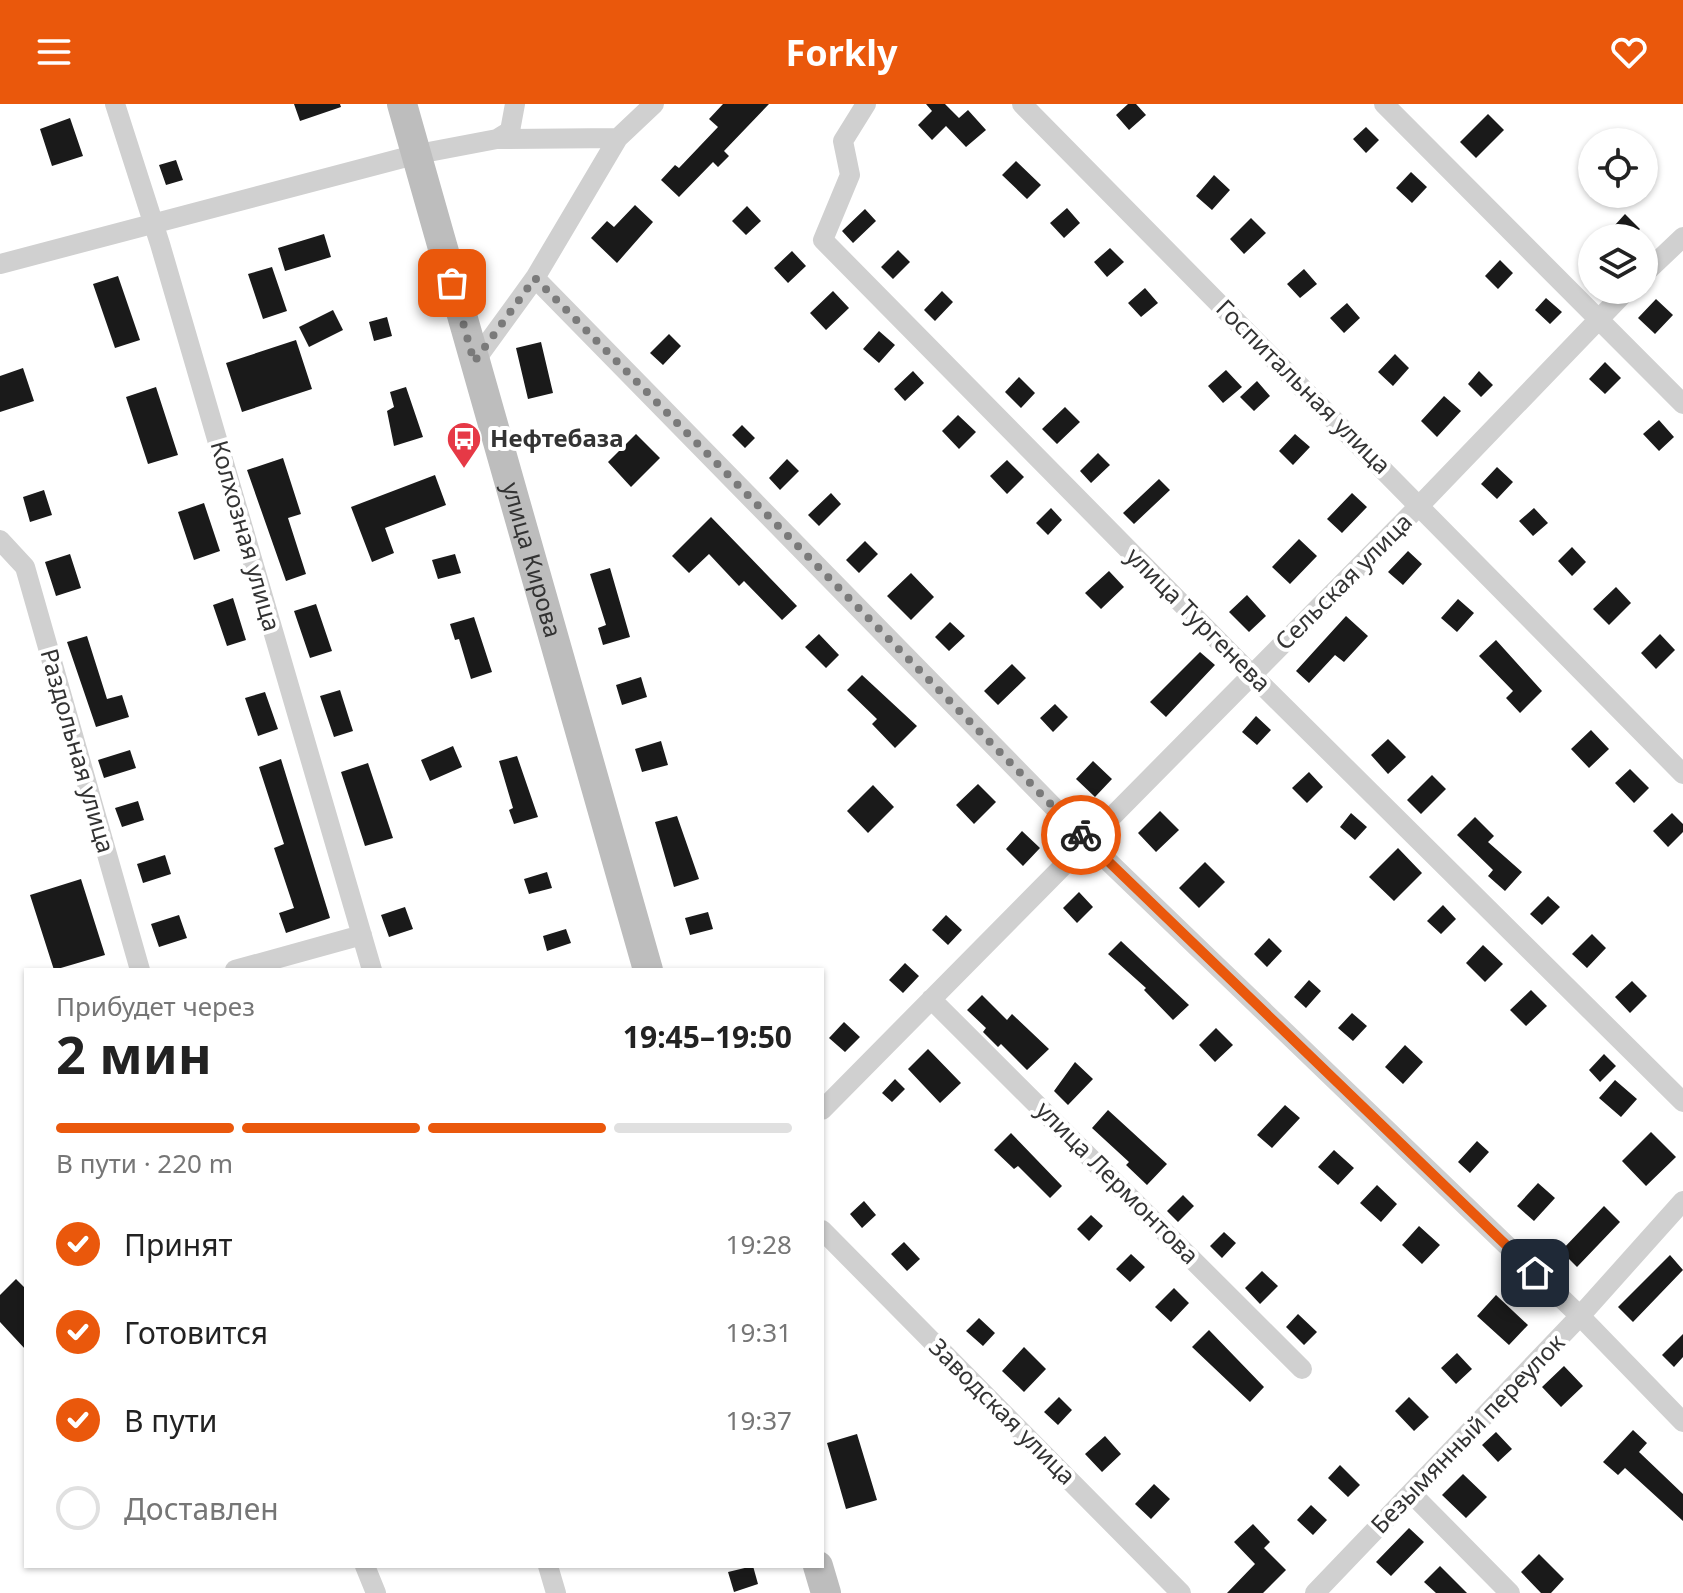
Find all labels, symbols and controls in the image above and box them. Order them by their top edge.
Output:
text: Forkly [786,28,897,77]
icon: menu [32,30,76,74]
icon: heart [1607,30,1651,74]
map controls [1578,128,1658,304]
button: locate [1578,128,1658,208]
button: layers [1578,224,1658,304]
pin [418,249,486,317]
icon: bag [430,261,474,305]
street label: Госпитальная улица [1209,291,1399,481]
bus stop icon: Нефтебаза [445,420,483,470]
place label: Нефтебаза [490,421,624,454]
street label: Колхозная улица [203,436,289,635]
street label: улица Кирова [495,478,571,641]
street label: Сельская улица [1267,505,1419,657]
street label: улица Тургенева [1119,539,1279,699]
street label: Раздольная улица [33,645,123,857]
courier [1041,795,1121,875]
icon: bike [1059,813,1103,857]
text: Прибудет через [56,988,255,1024]
text: 19:45–19:50 [623,1016,792,1057]
text: 2 мин [56,1018,212,1089]
street label: улица Лермонтова [1029,1093,1207,1271]
text: В пути · 220 m [56,1145,233,1181]
icon: check [56,1222,100,1266]
text: Принят [124,1224,233,1265]
text: 19:28 [726,1226,792,1262]
pin [1501,1239,1569,1307]
icon: home [1513,1251,1557,1295]
icon: check [56,1310,100,1354]
text: Готовится [124,1312,268,1353]
text: 19:31 [726,1314,792,1350]
street label: Безымянный переулок [1363,1326,1571,1540]
street label: Заводская улица [922,1330,1084,1492]
icon: check [56,1398,100,1442]
text: В пути [124,1400,217,1441]
text: 19:37 [726,1402,792,1438]
text: Доставлен [124,1488,279,1529]

